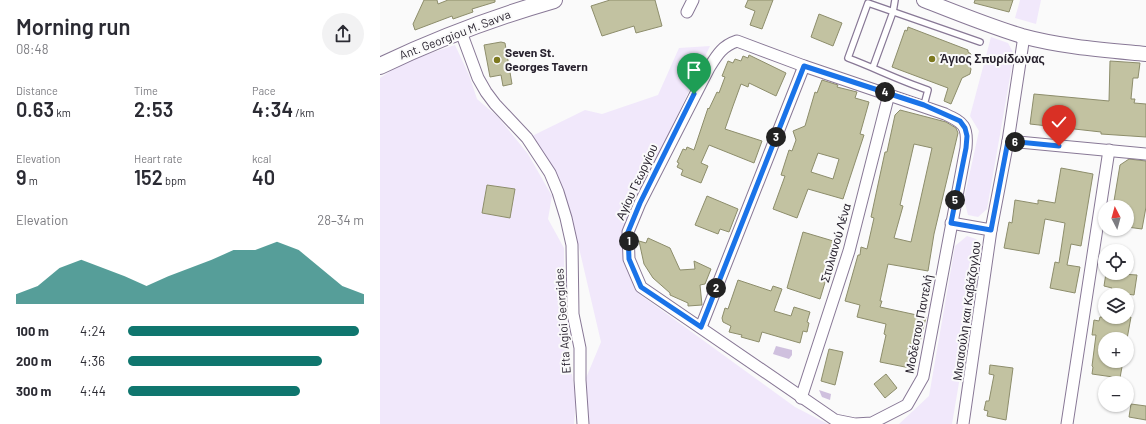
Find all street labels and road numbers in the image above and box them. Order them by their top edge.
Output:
street label: Ant. Georgiou M. Savva [397,6,512,62]
street label: Αγίου Γεωργίου [612,141,661,222]
street label: Στυλιανού Λένα [817,201,853,284]
street label: Μισιαούλη και Καβάζογλου [949,240,984,382]
street label: Efta Agioi Georgides [551,268,573,374]
street label: Μοδέστου Παντελή [902,273,935,375]

